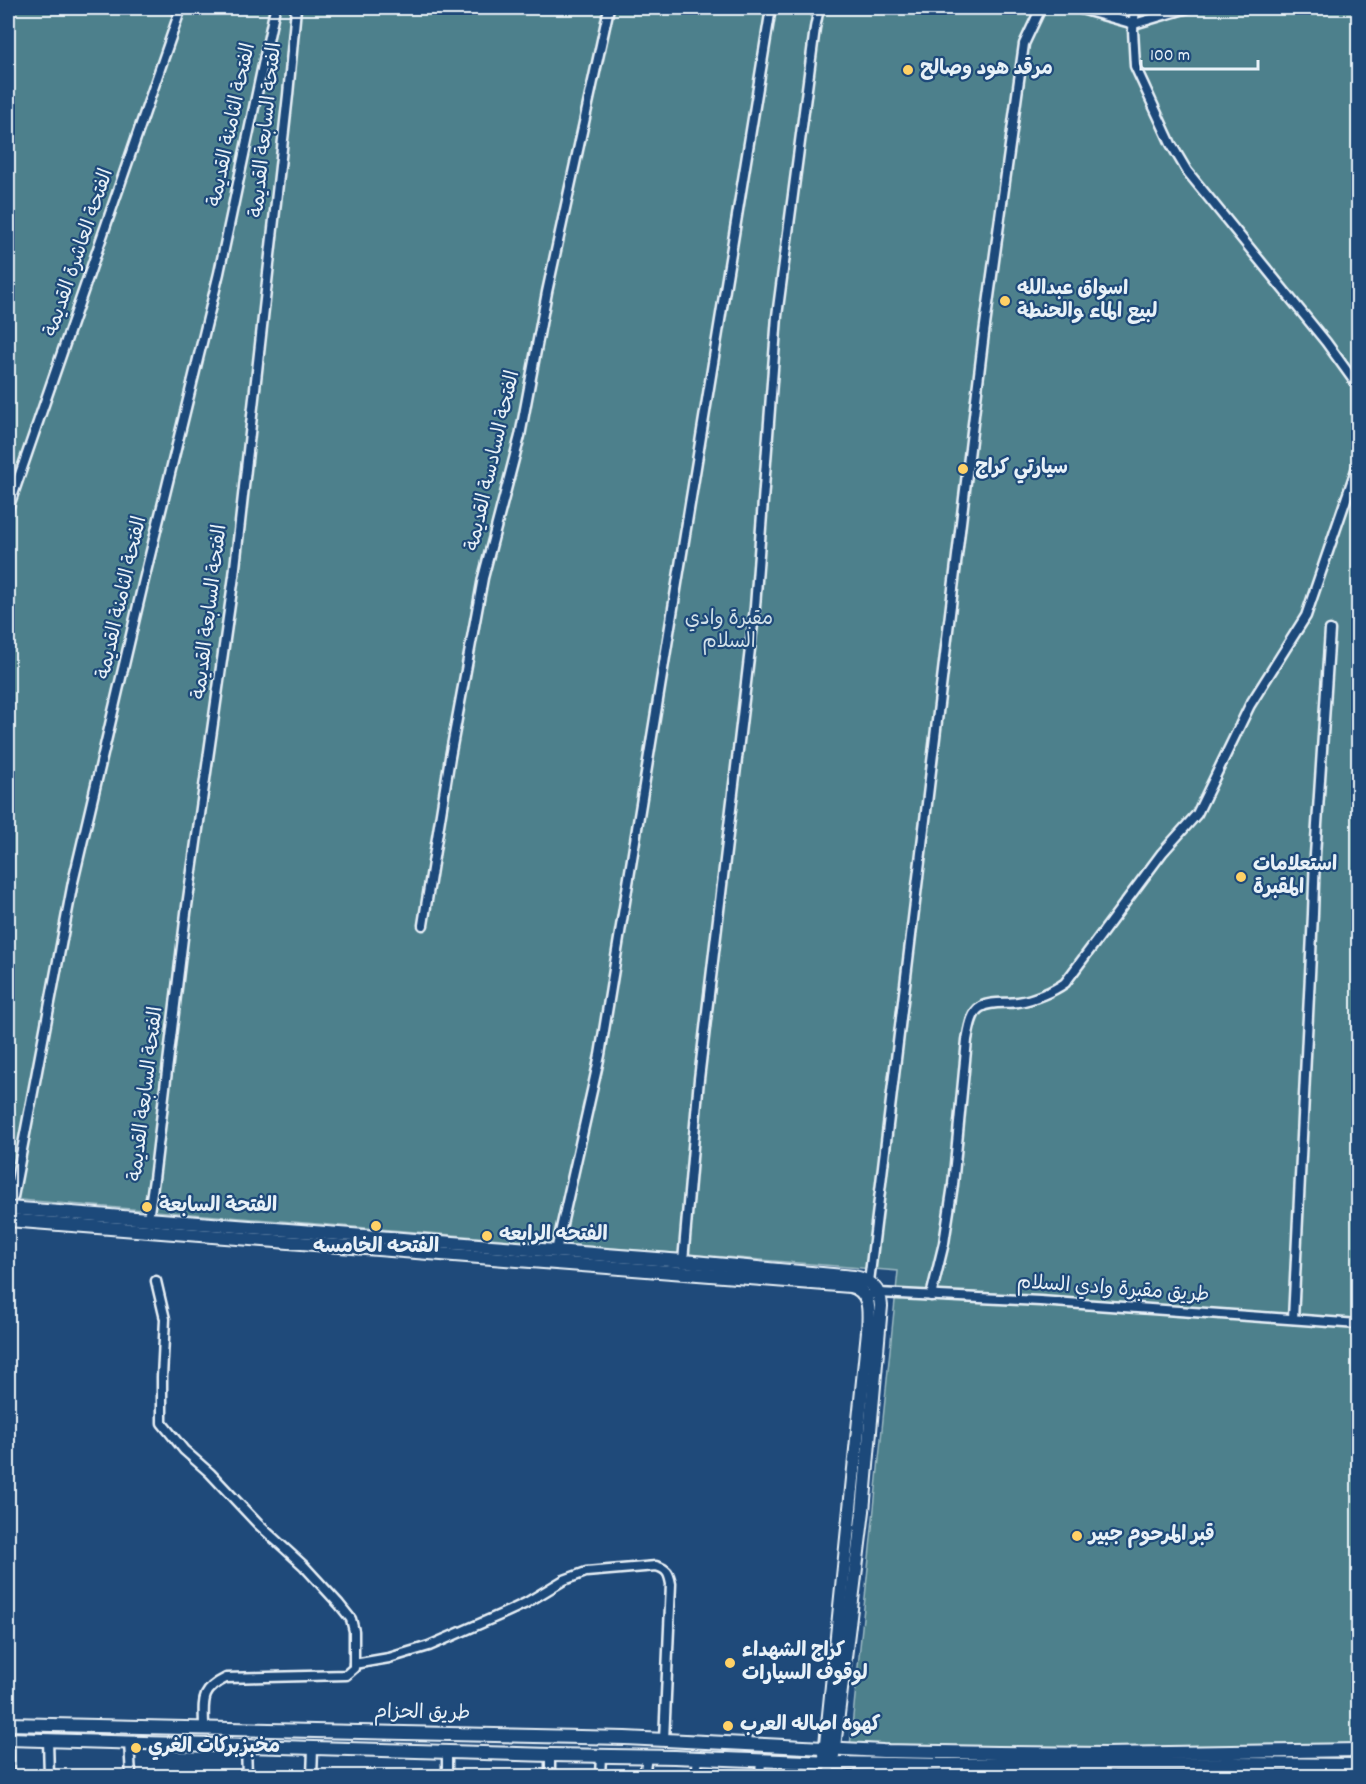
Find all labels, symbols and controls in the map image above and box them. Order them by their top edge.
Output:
scale bar [1141,33,1258,71]
street label: الفتحة الثامنة القديمة [202,41,264,209]
street label: الفتحة السابعة القديمة [244,41,290,219]
text: 100 m [1150,44,1190,69]
place label: مرقد هود وصالح [920,56,1053,84]
marker: مرقد هود وصالح [901,63,915,77]
street label: الفتحة العاشرة القديمة [38,165,122,341]
place label: اسواق عبدالله لبيع الماء والحنطة [1017,276,1157,327]
marker: اسواق عبدالله لبيع الماء والحنطة [998,294,1012,308]
street label: الفتحة السادسة القديمة [460,368,528,554]
place label: سيارتي كراج [975,455,1068,484]
marker: سيارتي كراج [956,462,970,476]
street label: الفتحة الثامنة القديمة [91,514,155,682]
street label: الفتحة السابعة القديمة [186,523,236,701]
park label: مقبرة وادي السلام [685,606,773,657]
place label: استعلامات المقبرة [1253,852,1337,903]
marker: استعلامات المقبرة [1234,870,1248,884]
street label: الفتحة السابعة القديمة [122,1005,172,1183]
place label: الفتحة السابعة [159,1193,277,1221]
marker: الفتحة السابعة [140,1200,154,1214]
marker: الفتحه الخامسه [369,1219,383,1233]
place label: الفتحه الرابعه [499,1222,608,1250]
marker: الفتحه الرابعه [480,1229,494,1243]
place label: الفتحه الخامسه [313,1234,439,1262]
street label: طريق مقبرة وادي السلام [1016,1269,1210,1311]
place label: قبر المرحوم جبير [1087,1522,1215,1550]
marker: قبر المرحوم جبير [1070,1529,1084,1543]
place label: كراج الشهداء لوقوف السيارات [742,1638,868,1689]
marker: كراج الشهداء لوقوف السيارات [723,1656,737,1670]
street label: طريق الحزام [373,1699,471,1729]
place label: كهوه اصاله العرب [740,1712,881,1740]
marker: كهوه اصاله العرب [721,1719,735,1733]
place label: مخبزبركات الغري [148,1734,280,1762]
marker: مخبزبركات الغري [129,1741,143,1755]

